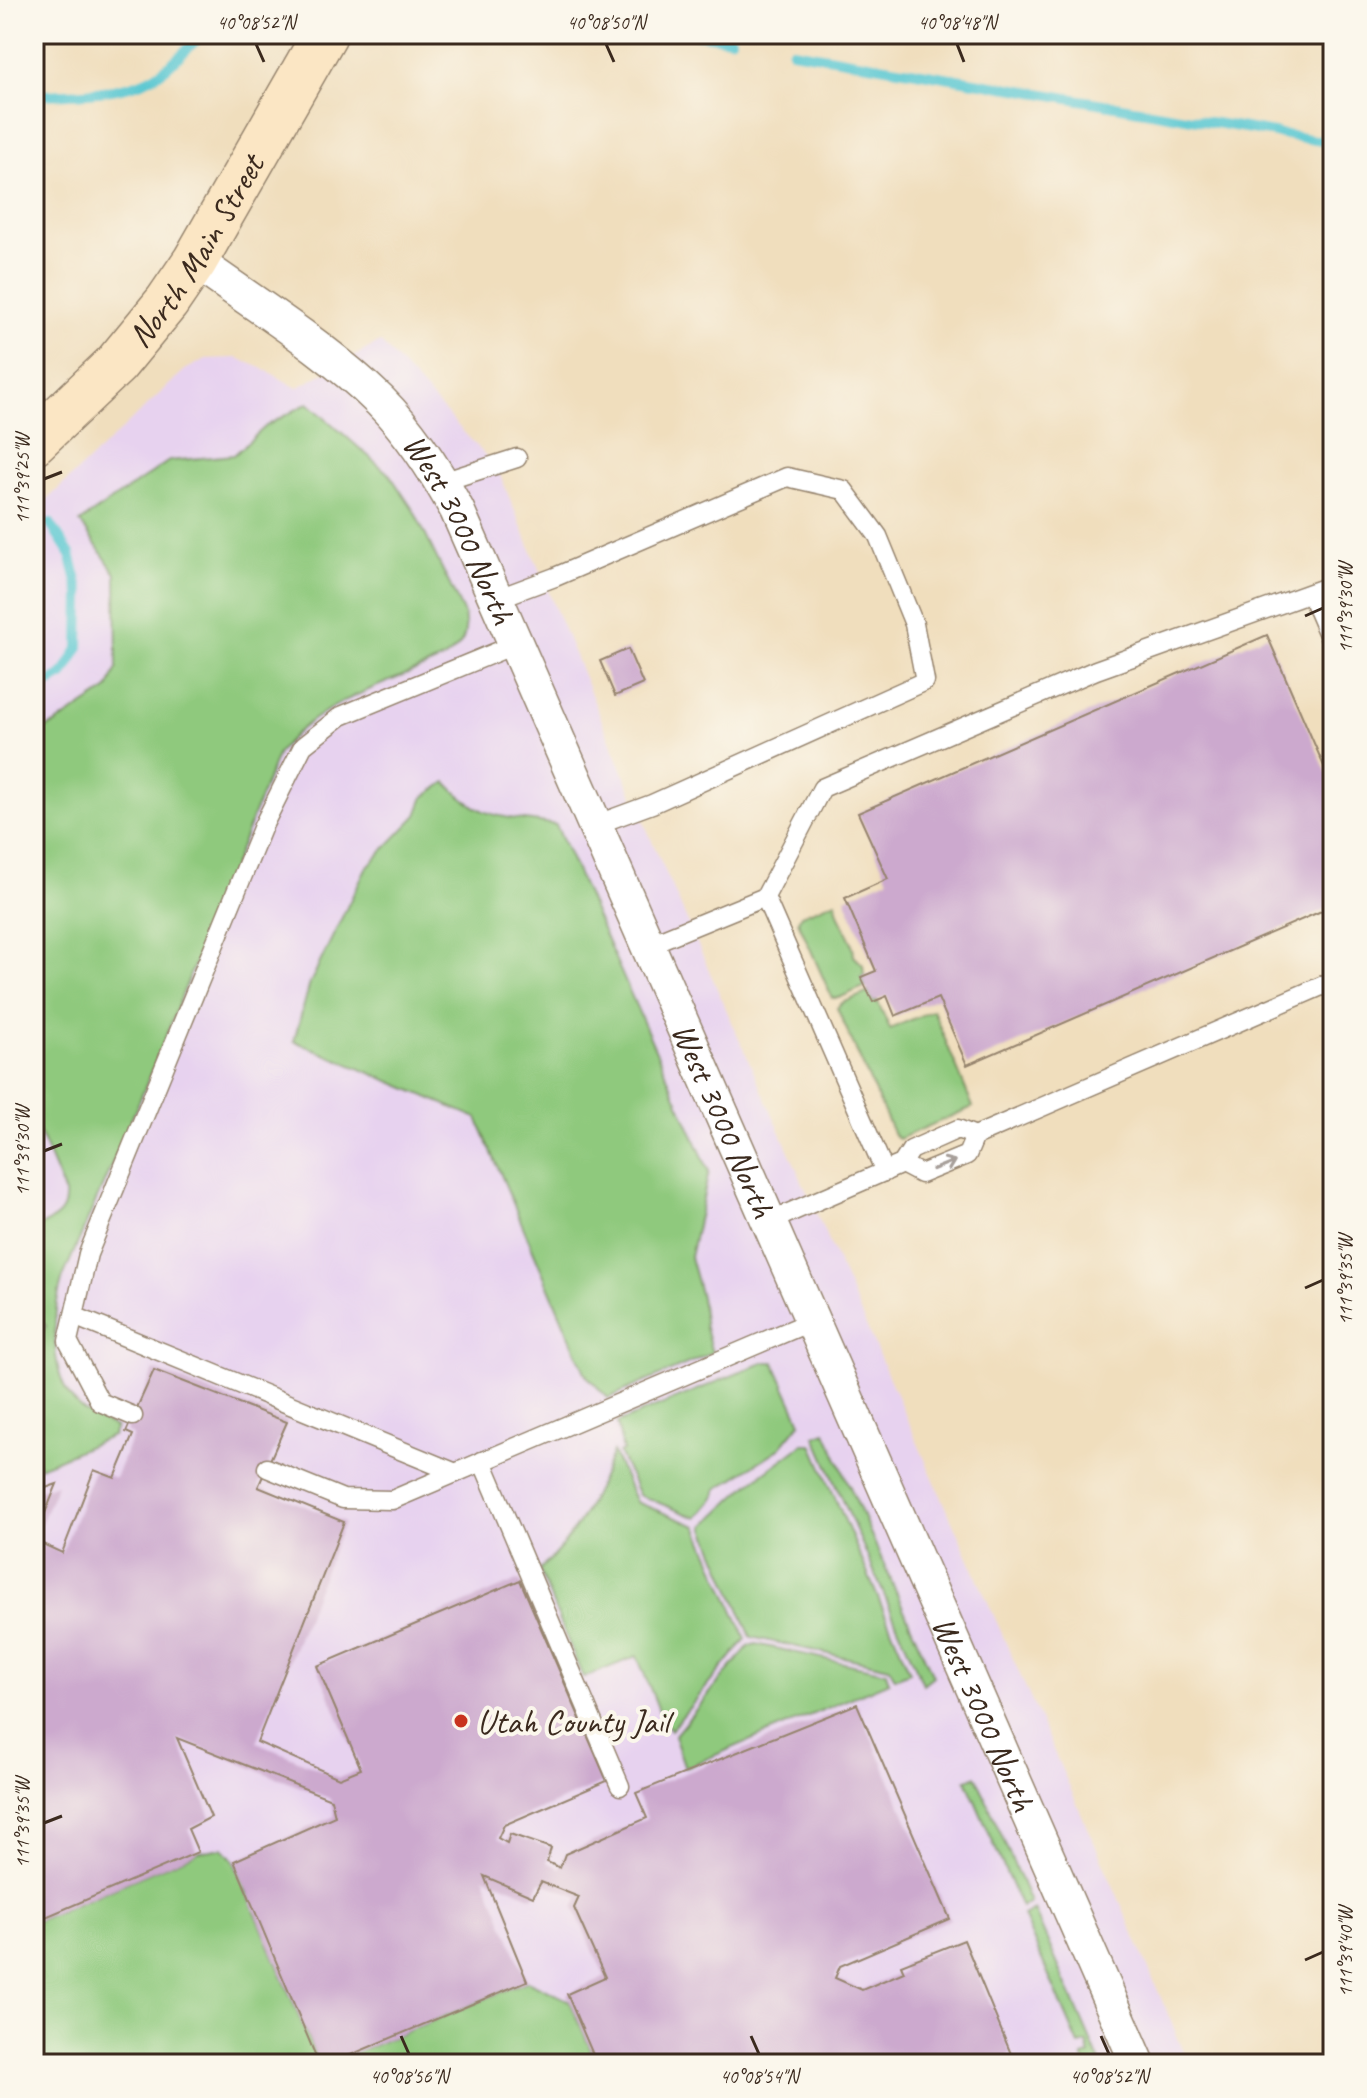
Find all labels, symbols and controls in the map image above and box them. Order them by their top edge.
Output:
text: 40°08'52"N [217,10,298,35]
text: 40°08'50"N [567,10,648,35]
text: 40°08'48"N [918,10,999,35]
street label: North Main Street [118,144,275,356]
street label: West 3000 North [394,425,526,631]
text: 111°39'25"W [10,430,35,524]
text: 111°39'30"W [1333,559,1358,653]
street label: West 3000 North [663,1016,786,1224]
text: 111°39'30"W [10,1102,35,1196]
one-way arrow [931,1157,956,1171]
text: 111°39'35"W [1333,1231,1358,1325]
street label: West 3000 North [923,1610,1046,1818]
place label: Utah County Jail [477,1700,675,1743]
marker: Utah County Jail [452,1712,470,1730]
text: 111°39'35"W [10,1774,35,1868]
text: 111°39'40"W [1333,1903,1358,1997]
text: 40°08'56"N [370,2064,451,2089]
text: 40°08'54"N [720,2064,801,2089]
text: 40°08'52"N [1070,2064,1151,2089]

